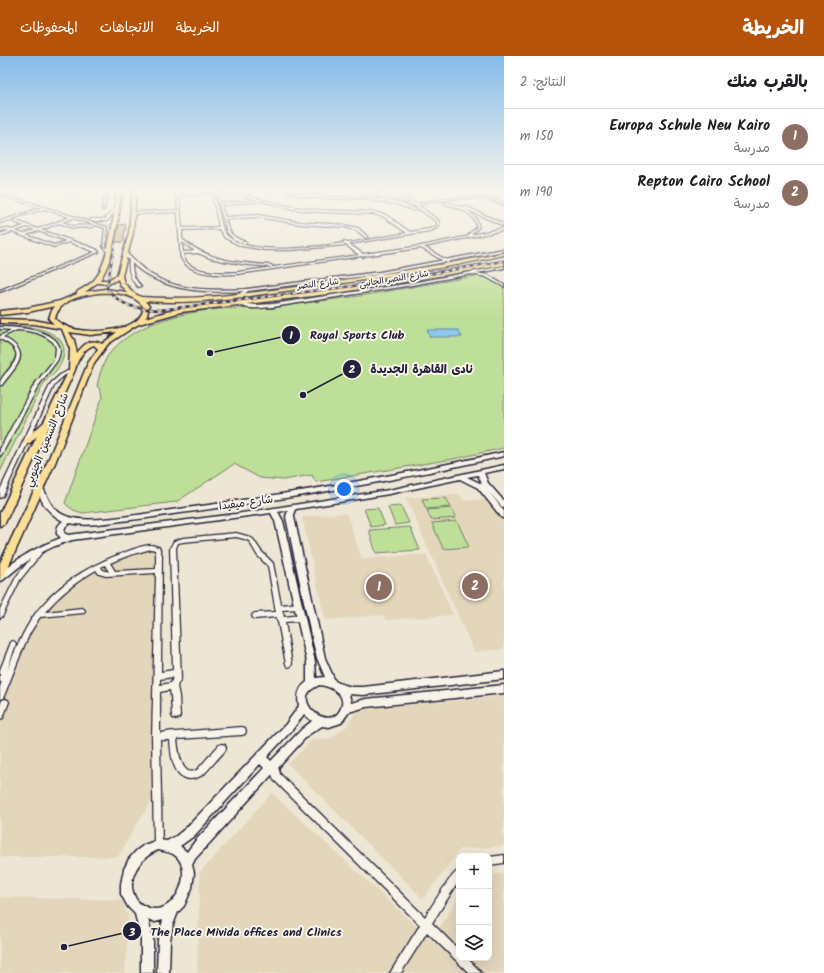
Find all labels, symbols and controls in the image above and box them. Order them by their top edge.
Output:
text: الخريطة [742,14,804,44]
text: المحفوظات [20,17,78,39]
text: الاتجاهات [100,17,154,39]
text: الخريطة [176,17,219,39]
text: بالقرب منك [727,69,808,96]
text: النتائج: 2 [520,72,566,93]
text: Europa Schule Neu Kairo [610,114,770,138]
text: 150 m [520,126,553,147]
text: 1 [793,126,797,147]
text: مدرسة [734,138,770,159]
text: Repton Cairo School [637,170,770,194]
text: 190 m [520,182,553,203]
text: 2 [791,182,799,203]
text: مدرسة [734,194,770,215]
street label: شارع النصر الجانبى [358,266,430,292]
street label: شارع النصر [295,274,340,294]
callout: Royal Sports Club [281,323,412,347]
text: 1 [289,326,293,345]
text: Royal Sports Club [310,326,405,345]
callout: نادى القاهرة الجديدة [342,357,482,381]
text: 2 [349,360,356,379]
text: نادى القاهرة الجديدة [370,360,474,379]
street label: شارع التسعين الجنوبي [20,390,75,490]
your location [334,479,354,499]
street label: شارع ميفيدا [218,490,274,516]
pin: 2 [462,571,488,601]
pin: 1 [366,572,392,602]
map controls [456,853,492,961]
button: + [456,853,492,889]
button: − [456,889,492,925]
callout: The Place Mivida offices and Clinics [122,919,350,943]
text: 3 [128,923,136,942]
text: The Place Mivida offices and Clinics [150,923,342,942]
button: layers [456,925,492,961]

